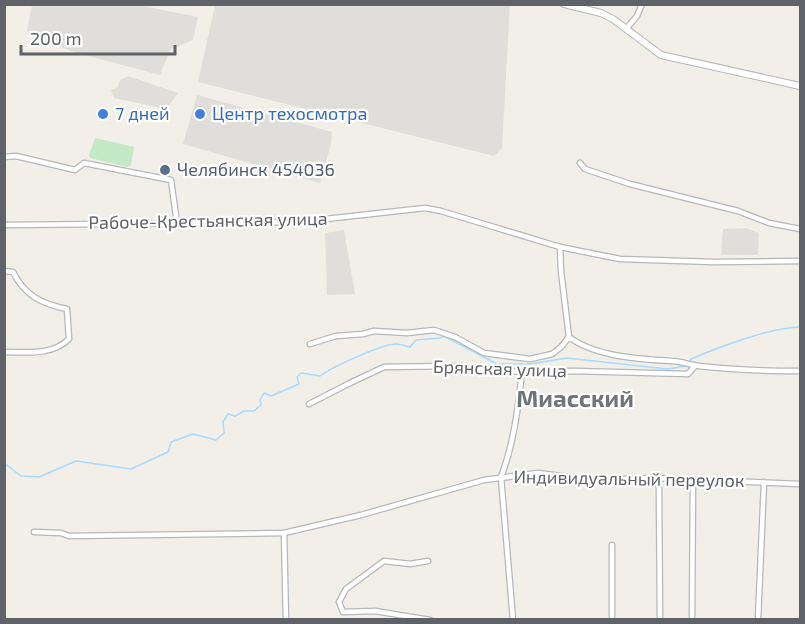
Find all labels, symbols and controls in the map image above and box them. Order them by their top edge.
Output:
scale bar [21,18,176,56]
text: 200 m [30,27,82,49]
place label: 7 дней [115,102,170,124]
place label: Центр техосмотра [212,102,367,124]
marker: 7 дней [96,107,110,121]
marker: Центр техосмотра [193,107,207,121]
place label: Челябинск 454036 [177,158,335,180]
marker: Челябинск 454036 [158,163,172,177]
street label: Рабоче-Крестьянская улица [88,207,328,233]
street label: Брянская улица [433,355,567,381]
district label: Миасский [516,383,634,412]
street label: Индивидуальный переулок [513,465,745,491]

